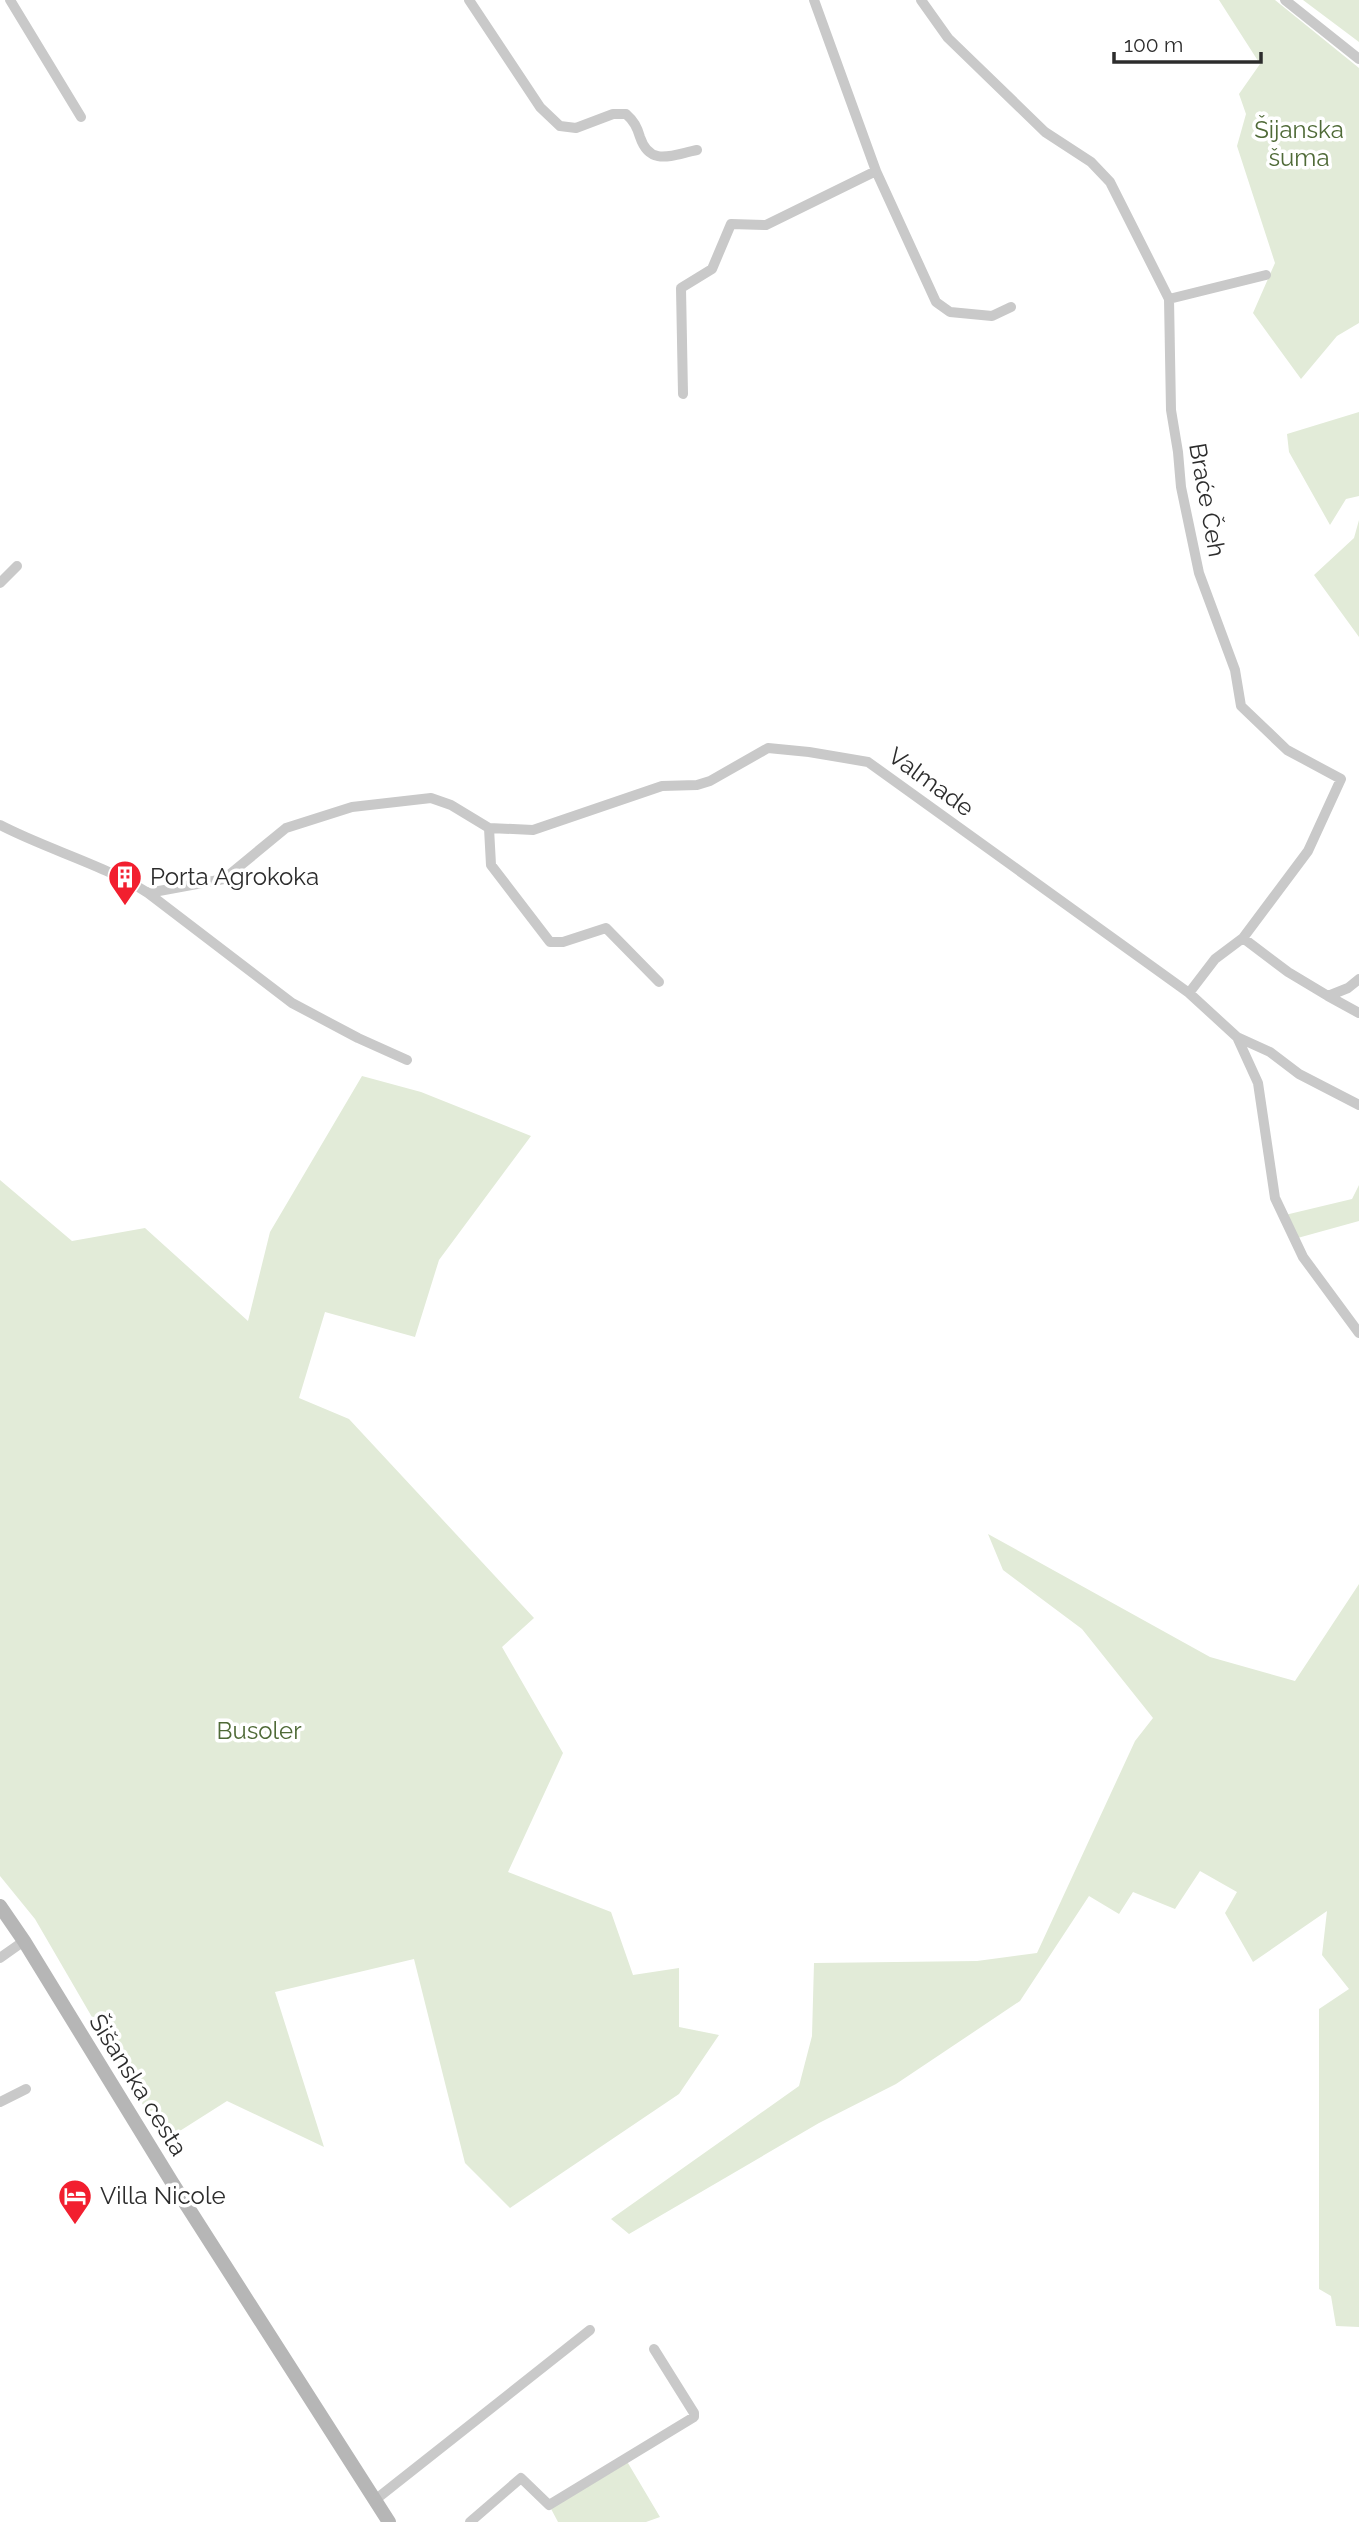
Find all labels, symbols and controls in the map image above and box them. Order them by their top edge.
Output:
scale bar [1114,21,1261,65]
text: 100 m [1124,32,1183,57]
park label: Šijanska šuma [1254,114,1344,172]
street label: Braće Čeh [1183,441,1232,559]
street label: Valmade [883,741,980,822]
building icon: Porta Agrokoka [106,858,144,907]
place label: Porta Agrokoka [150,862,319,891]
park label: Busoler [216,1716,302,1745]
street label: Šišanska cesta [83,2008,194,2161]
hotel icon: Villa Nicole [56,2177,94,2226]
place label: Villa Nicole [100,2181,226,2210]

